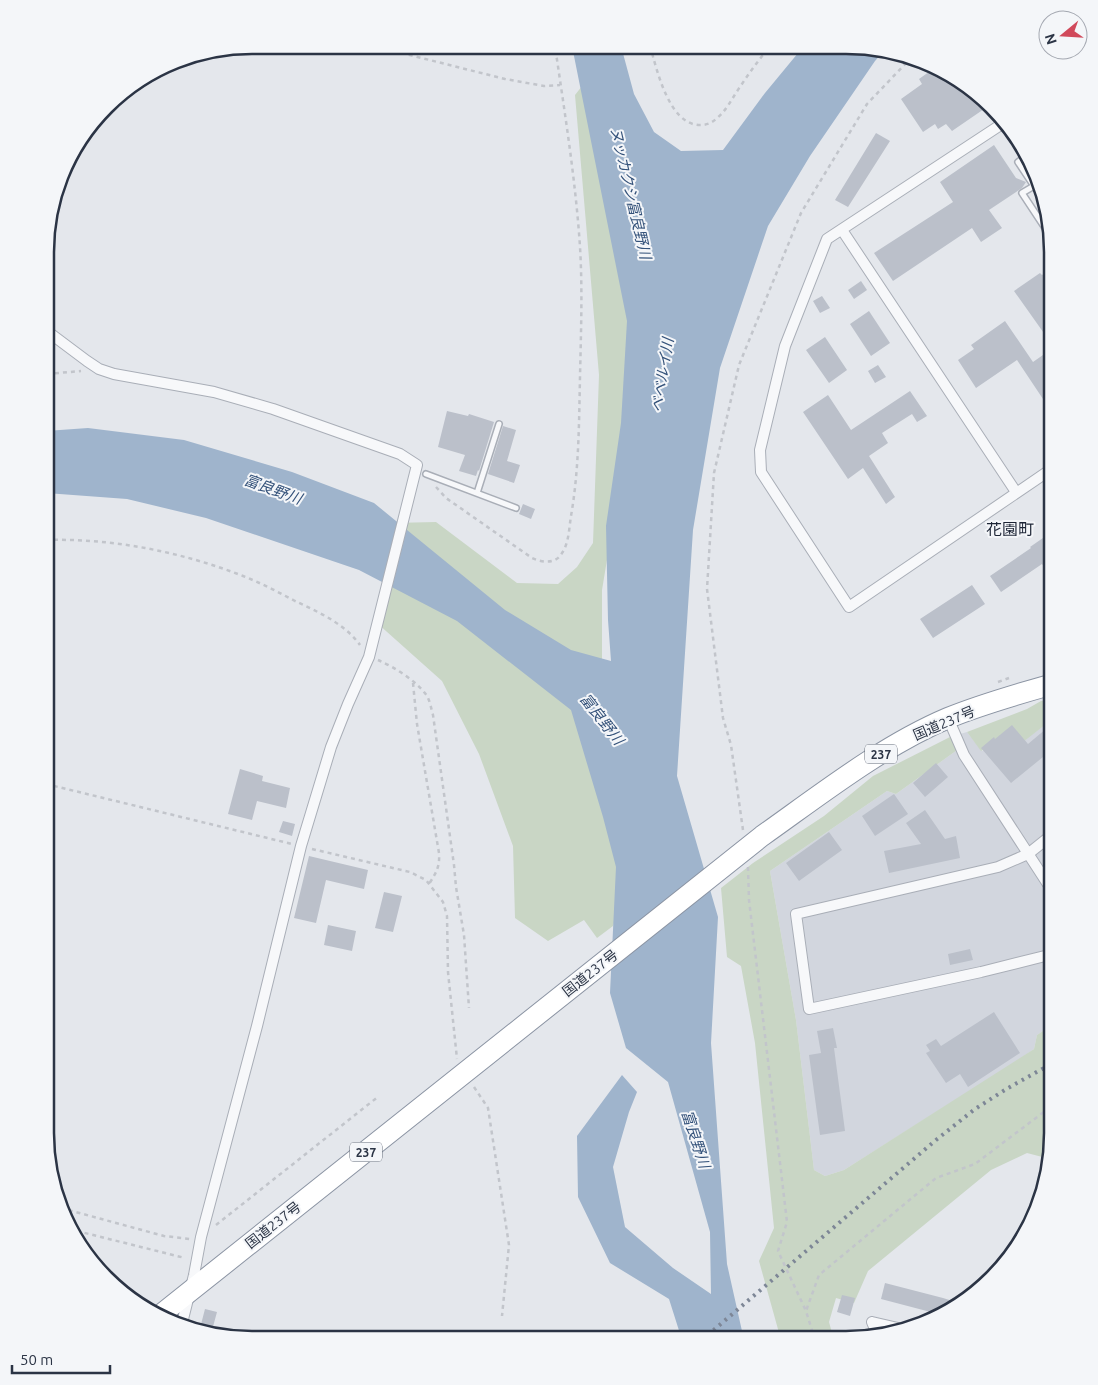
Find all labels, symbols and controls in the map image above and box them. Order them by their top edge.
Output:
north arrow [1038,10,1088,60]
text: N [1041,32,1060,46]
water label: ヌッカクシ富良野川 [608,125,655,263]
water label: ベベルイ川 [648,335,677,413]
water label: 富良野川 [242,471,306,508]
district label: 花園町 [986,520,1034,538]
water label: 富良野川 [577,690,628,749]
street label: 国道237号 [911,703,977,743]
road number: 237 [865,744,897,764]
street label: 国道237号 [559,946,621,1000]
water label: 富良野川 [679,1108,714,1172]
road number: 237 [350,1142,382,1162]
street label: 国道237号 [242,1198,304,1252]
scale bar [12,1342,110,1374]
text: 50 m [20,1351,53,1368]

